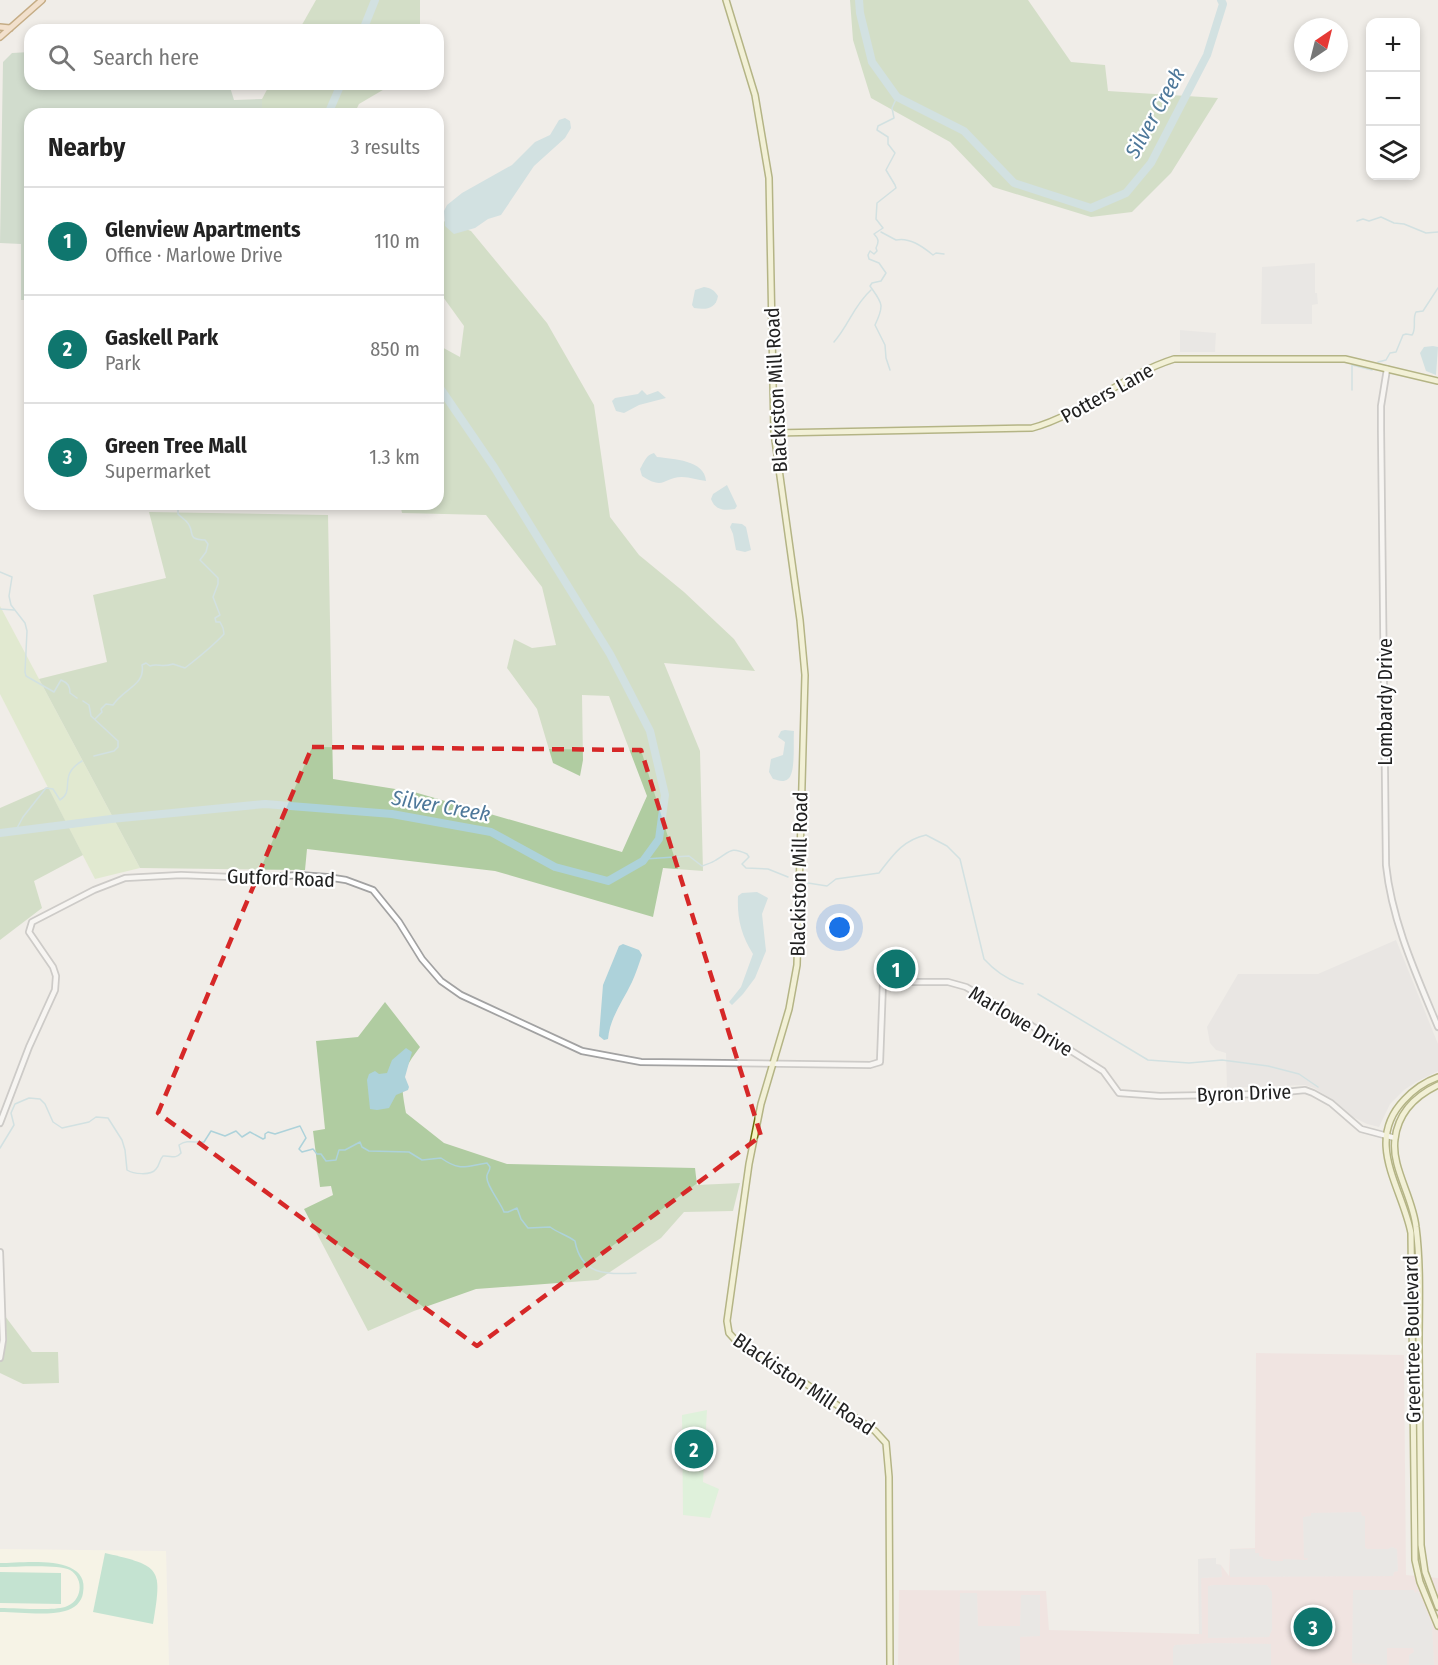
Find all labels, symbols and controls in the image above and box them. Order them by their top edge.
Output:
north arrow [1294,18,1348,72]
map controls [1366,18,1420,180]
button: + [1366,18,1420,72]
search box [24,24,444,90]
icon: search [45,41,78,74]
text: Search here [93,44,199,71]
water label: Silver Creek [1119,63,1190,164]
button: − [1366,72,1420,126]
button: layers [1366,126,1420,180]
text: Nearby [48,132,125,163]
text: 3 results [351,135,420,159]
text: Glenview Apartments [105,216,301,243]
text: 1 [63,229,72,253]
text: 110 m [374,229,420,253]
text: Office · Marlowe Drive [105,243,283,267]
street label: Blackiston Mill Road [760,307,792,473]
text: Gaskell Park [105,324,218,351]
text: 2 [63,337,72,361]
text: 850 m [370,337,420,361]
text: Park [105,351,141,375]
street label: Potters Lane [1057,358,1157,428]
text: Green Tree Mall [105,432,247,459]
text: 3 [63,445,72,469]
text: 1.3 km [369,445,420,469]
text: Supermarket [105,459,211,483]
street label: Lombardy Drive [1373,638,1397,766]
water label: Silver Creek [389,784,492,827]
street label: Blackiston Mill Road [786,791,812,957]
street label: Gutford Road [227,864,335,892]
your location [825,913,854,942]
pin: 1 [876,946,916,992]
street label: Marlowe Drive [965,981,1077,1061]
street label: Byron Drive [1196,1079,1292,1107]
street label: Greentree Boulevard [1399,1255,1425,1423]
street label: Blackiston Mill Road [729,1328,879,1440]
pin: 2 [674,1426,714,1472]
pin: 3 [1294,1604,1332,1650]

